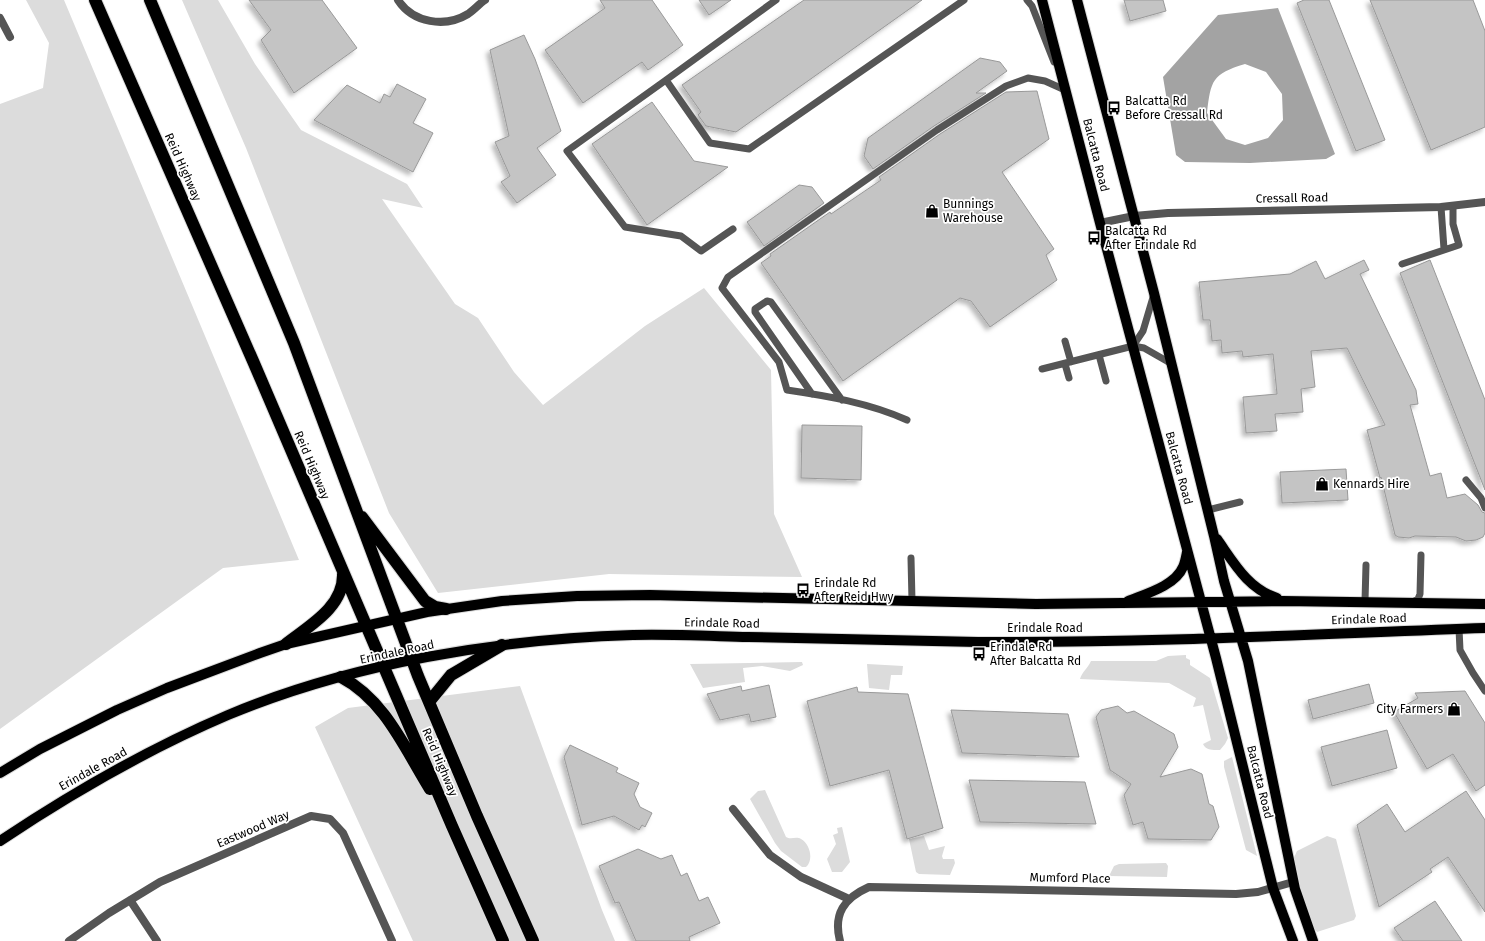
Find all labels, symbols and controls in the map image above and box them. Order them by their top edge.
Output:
place label: Balcatta Rd Before Cressall Rd [1125,94,1223,122]
bus stop icon: Balcatta Rd Before Cressall Rd [1106,100,1122,116]
street label: Balcatta Road [1080,117,1112,193]
street label: Reid Highway [162,131,204,203]
street label: Cressall Road [1256,190,1328,206]
place label: Bunnings Warehouse [943,197,1003,225]
shop icon: Bunnings Warehouse [924,203,940,219]
place label: Balcatta Rd After Erindale Rd [1105,224,1197,252]
bus stop icon: Balcatta Rd After Erindale Rd [1086,230,1102,246]
street label: Reid Highway [291,429,333,501]
street label: Balcatta Road [1162,430,1196,506]
shop icon: Kennards Hire [1314,476,1330,492]
place label: Kennards Hire [1333,477,1410,491]
place label: Erindale Rd After Reid Hwy [814,576,894,604]
bus stop icon: Erindale Rd After Reid Hwy [795,582,811,598]
street label: Erindale Road [1331,611,1407,627]
street label: Erindale Road [684,615,760,631]
street label: Erindale Road [1007,621,1083,635]
street label: Erindale Road [358,637,436,667]
place label: Erindale Rd After Balcatta Rd [990,640,1081,668]
bus stop icon: Erindale Rd After Balcatta Rd [971,646,987,662]
shop icon: City Farmers [1446,701,1462,717]
place label: City Farmers [1376,702,1443,716]
street label: Reid Highway [419,726,461,798]
street label: Balcatta Road [1244,744,1276,820]
street label: Erindale Road [56,745,130,793]
street label: Eastwood Way [215,807,291,851]
street label: Mumford Place [1029,870,1111,886]

